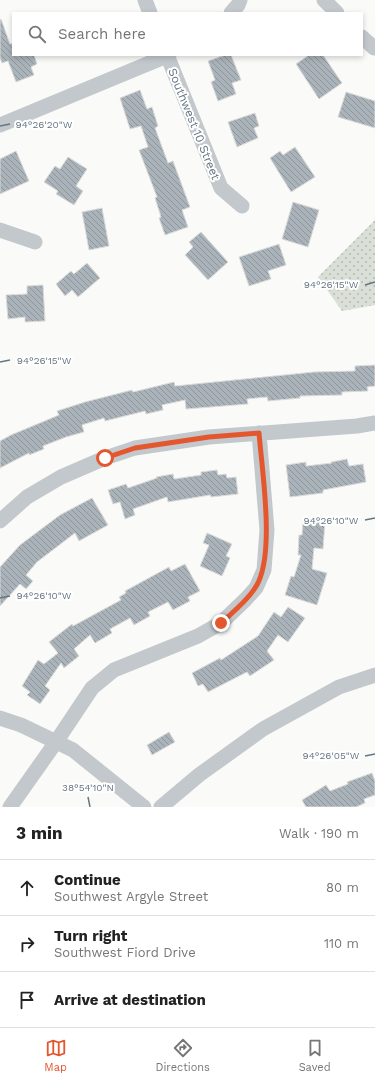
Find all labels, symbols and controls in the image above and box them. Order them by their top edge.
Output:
search box [12,12,363,56]
icon: search [26,23,48,45]
text: Search here [58,25,146,43]
street label: Southwest 10 Street [165,66,223,182]
text: 94°26'20"W [16,119,73,130]
text: 94°26'15"W [304,279,359,290]
text: 94°26'15"W [17,355,72,366]
route start [96,449,114,467]
text: 94°26'10"W [304,515,359,526]
text: 94°26'10"W [17,590,72,601]
route end [212,614,230,632]
text: 94°26'05"W [303,750,360,761]
text: 38°54'10"N [62,782,114,793]
text: 3 min [16,823,62,843]
text: Walk · 190 m [279,826,359,841]
text: Continue [54,871,121,889]
icon: ahead [16,877,38,899]
text: 80 m [326,880,359,895]
text: Southwest Argyle Street [54,889,208,904]
text: Turn right [54,927,127,945]
icon: right [16,933,38,955]
text: 110 m [324,936,359,951]
text: Southwest Fiord Drive [54,945,196,960]
icon: arrive [16,989,38,1011]
text: Arrive at destination [54,991,206,1009]
tab: Map [44,1037,67,1074]
tab: Directions [156,1037,210,1074]
tab: Saved [299,1037,331,1074]

